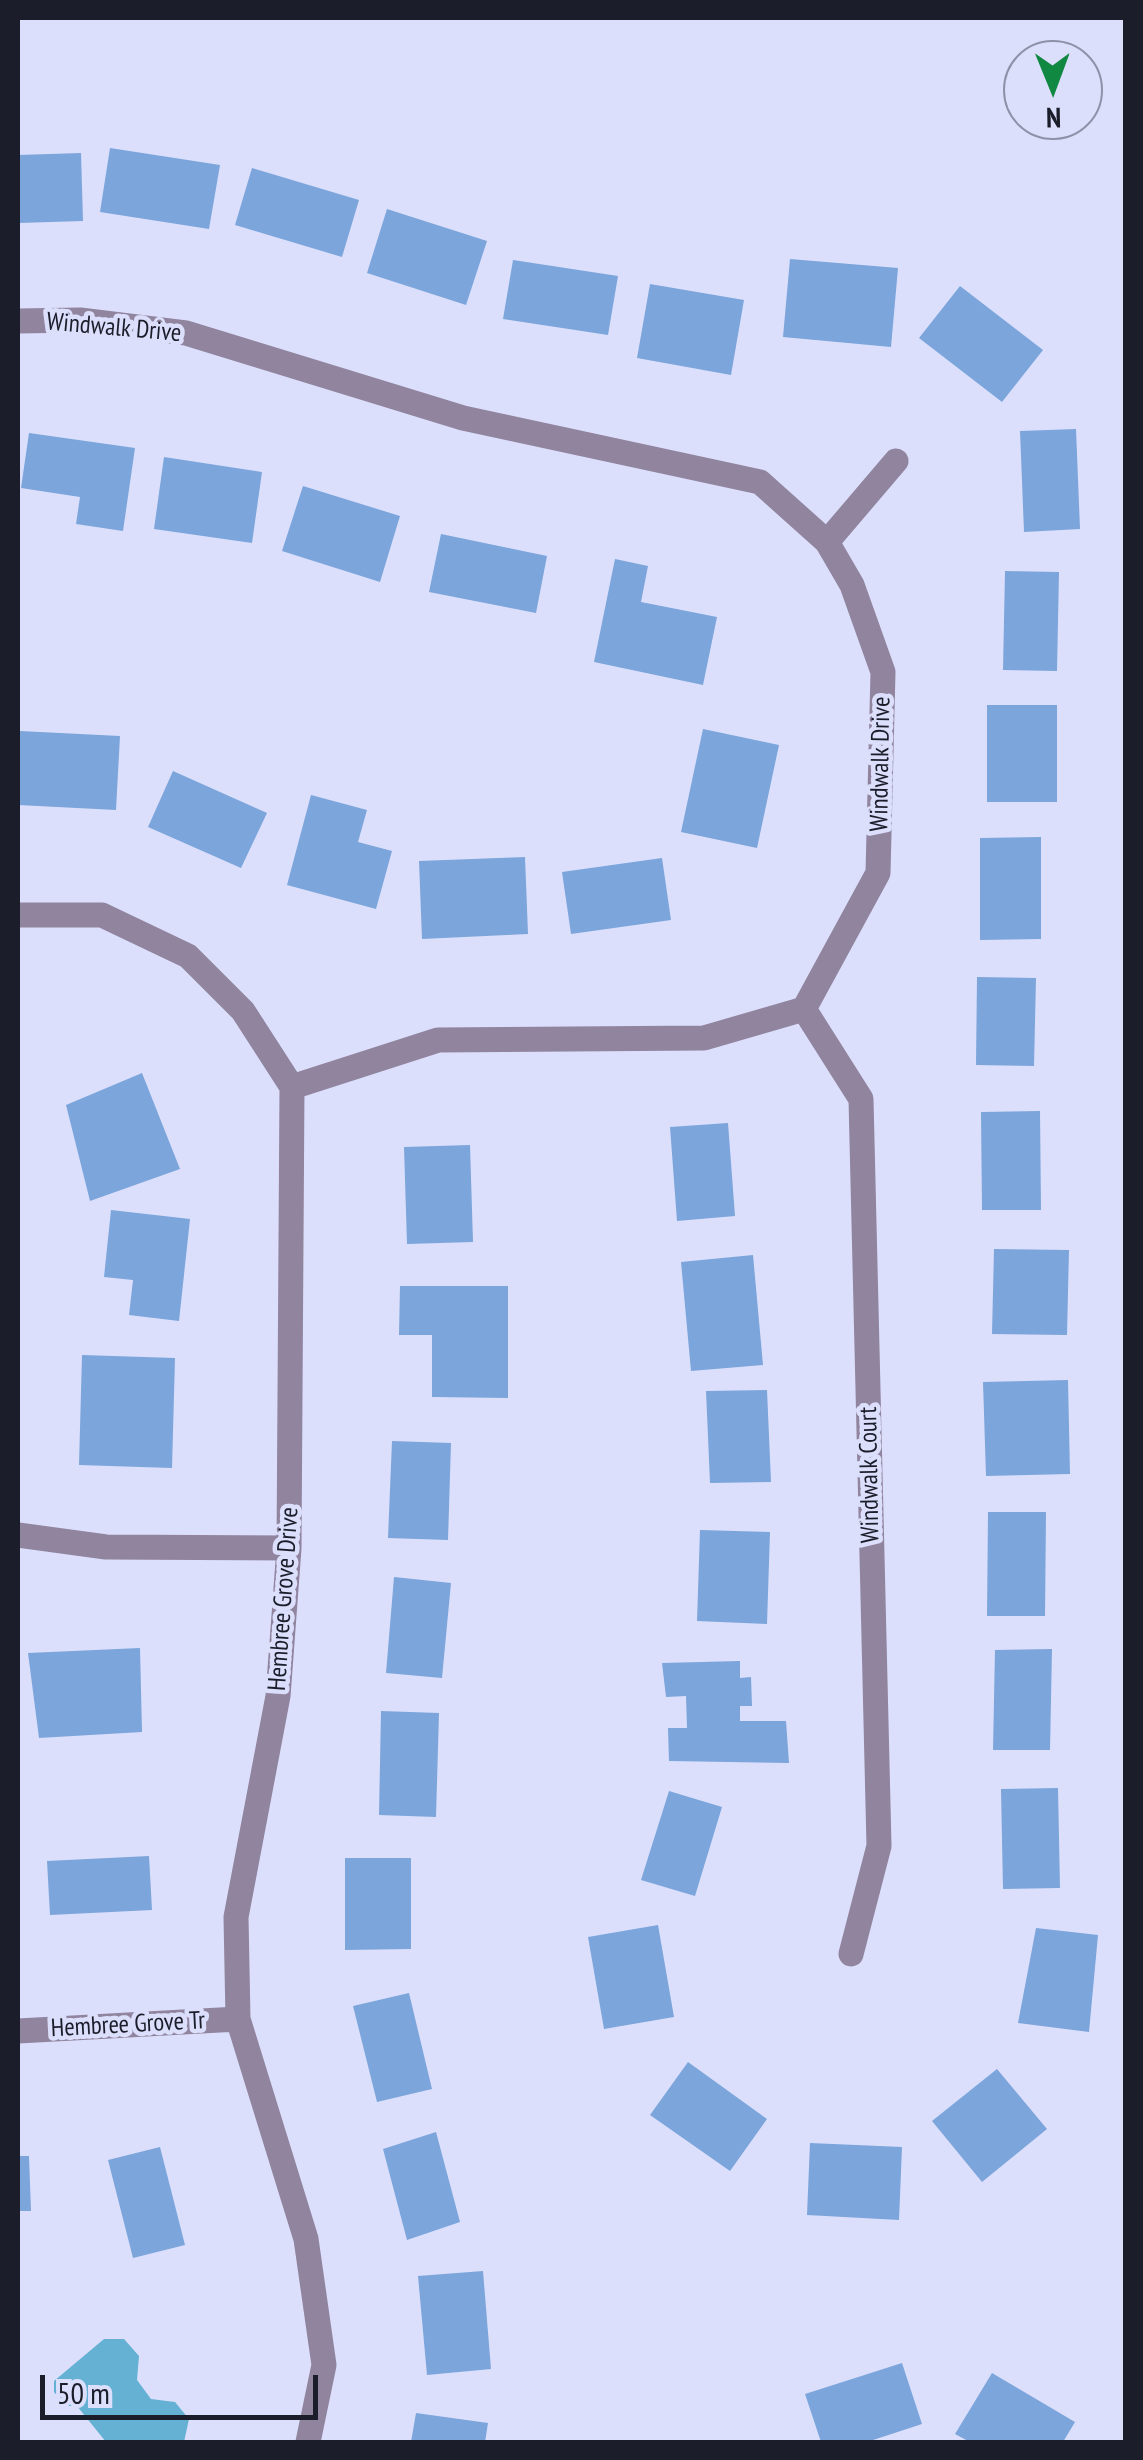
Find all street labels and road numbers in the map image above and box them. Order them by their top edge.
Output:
street label: Windwalk Drive [45,307,183,349]
street label: Windwalk Drive [865,696,897,832]
street label: Windwalk Court [854,1407,886,1543]
street label: Hembree Grove Drive [263,1506,305,1692]
street label: Hembree Grove Tr [50,2006,206,2044]

